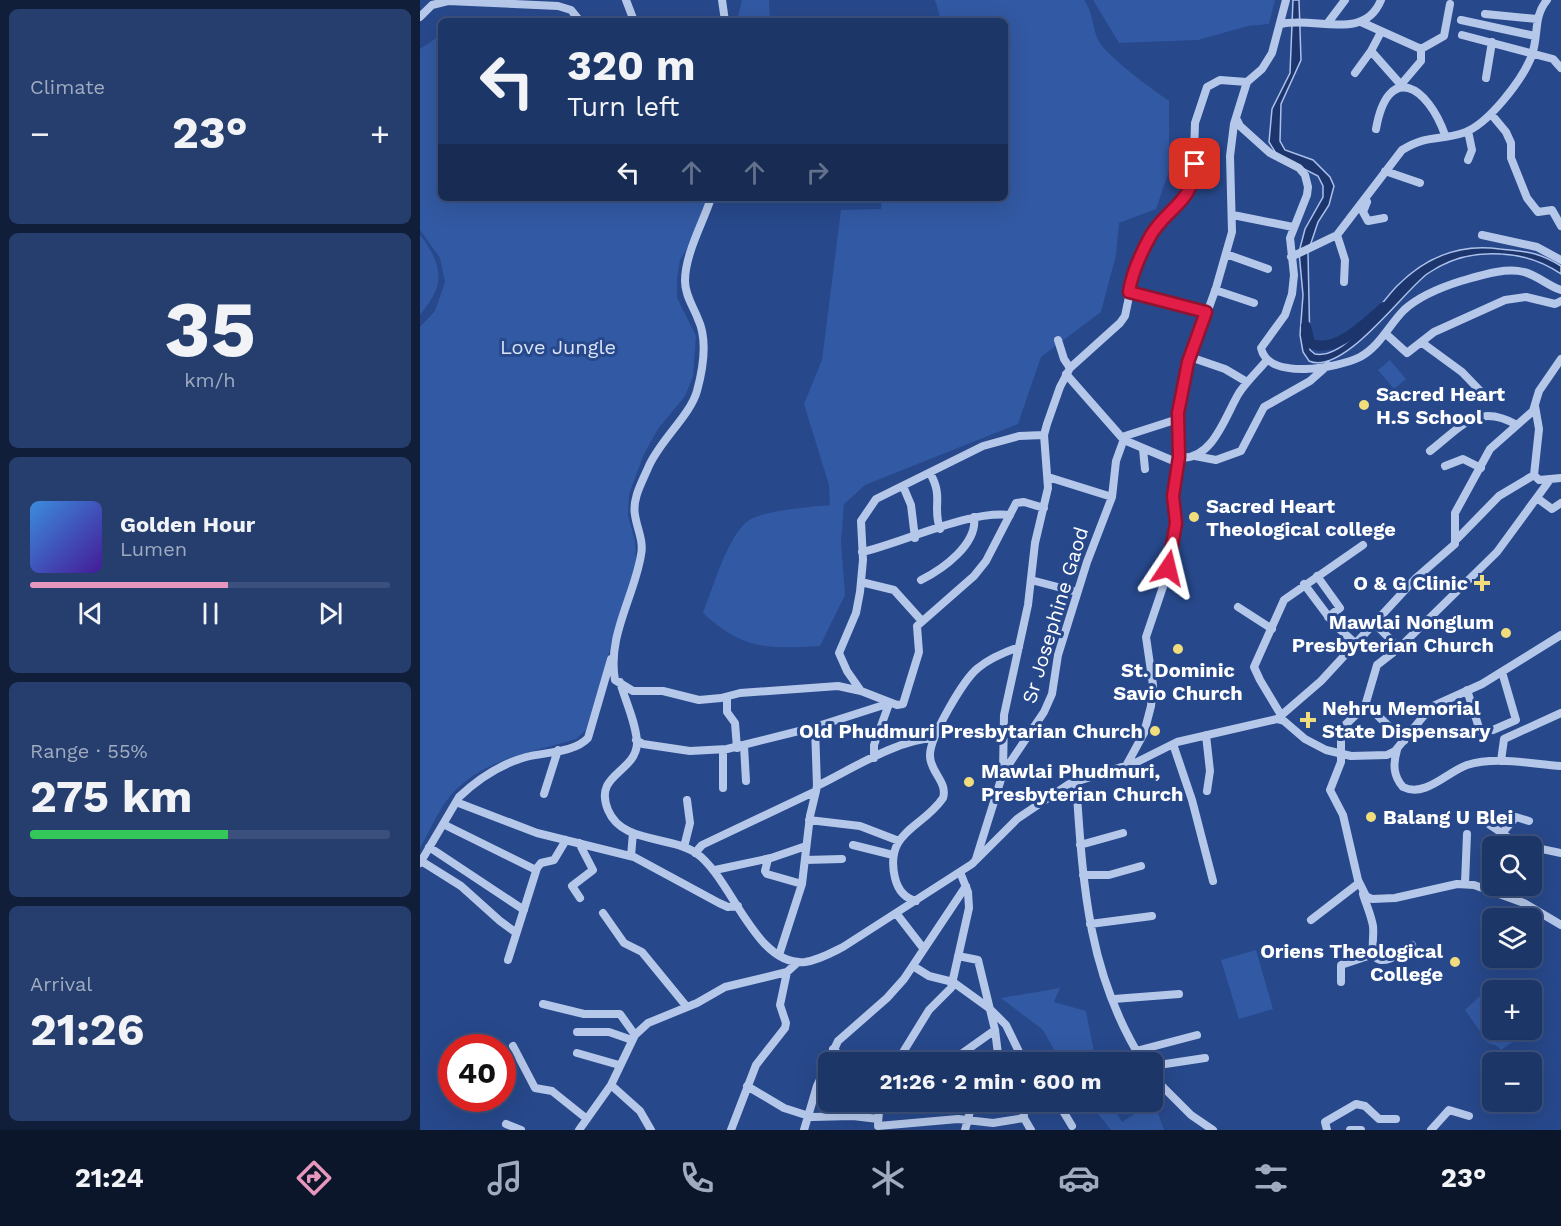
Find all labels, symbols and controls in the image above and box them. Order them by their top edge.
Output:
text: 320 m [567,41,696,90]
icon: left [468,42,546,120]
text: Climate [30,75,105,99]
text: Turn left [567,91,679,123]
text: 23° [172,106,248,159]
text: − [30,114,50,153]
text: + [370,114,390,153]
pin [1169,138,1220,189]
icon: arrive [1178,147,1211,180]
icon: left [612,156,645,189]
icon: ahead [675,156,708,189]
icon: ahead [738,156,771,189]
icon: right [801,156,834,189]
text: 35 [164,283,256,375]
park label: Love Jungle [500,335,616,359]
text: km/h [184,368,236,392]
place label: Sacred Heart H.S School [1376,382,1505,429]
marker: Sacred Heart H.S School [1357,398,1371,412]
place label: Sacred Heart Theological college [1206,494,1396,541]
marker: Sacred Heart Theological college [1187,510,1201,524]
text: Golden Hour [120,512,255,537]
street label: Sr Josephine Gaod [1017,524,1093,706]
position arrow [1136,536,1200,600]
text: Lumen [120,537,187,561]
place label: O & G Clinic [1353,571,1468,595]
marker: O & G Clinic [1473,574,1491,592]
icon: previous [74,597,107,630]
icon: pause [194,597,227,630]
icon: next [314,597,347,630]
place label: Mawlai Nonglum Presbyterian Church [1292,610,1494,657]
marker: Mawlai Nonglum Presbyterian Church [1499,626,1513,640]
marker: St. Dominic Savio Church [1171,642,1185,656]
place label: St. Dominic Savio Church [1113,658,1243,705]
place label: Nehru Memorial State Dispensary [1322,696,1491,743]
marker: Nehru Memorial State Dispensary [1299,711,1317,729]
place label: Old Phudmuri Presbytarian Church [799,719,1143,743]
marker: Old Phudmuri Presbytarian Church [1148,724,1162,738]
text: Range · 55% [30,739,148,763]
place label: Mawlai Phudmuri, Presbyterian Church [981,759,1183,806]
text: 275 km [30,770,192,823]
marker: Mawlai Phudmuri, Presbyterian Church [962,775,976,789]
place label: Balang U Blei [1383,805,1513,829]
marker: Balang U Blei [1364,810,1378,824]
map controls [1482,836,1542,1112]
button: search [1482,836,1542,896]
button: layers [1482,908,1542,968]
place label: Oriens Theological College [1260,939,1443,986]
marker: Oriens Theological College [1448,955,1462,969]
text: Arrival [30,972,92,996]
button: + [1482,980,1542,1040]
text: 21:26 [30,1003,144,1056]
speed limit sign: 40 [438,1034,516,1112]
button: − [1482,1052,1542,1112]
text: 21:26 · 2 min · 600 m [879,1069,1102,1094]
icon: directions [293,1157,335,1199]
icon: music [484,1157,526,1199]
icon: phone [676,1157,718,1199]
icon: climate [867,1157,909,1199]
icon: car [1058,1157,1100,1199]
icon: filters [1250,1157,1292,1199]
text: 21:24 [75,1162,144,1194]
text: 23° [1441,1162,1486,1194]

